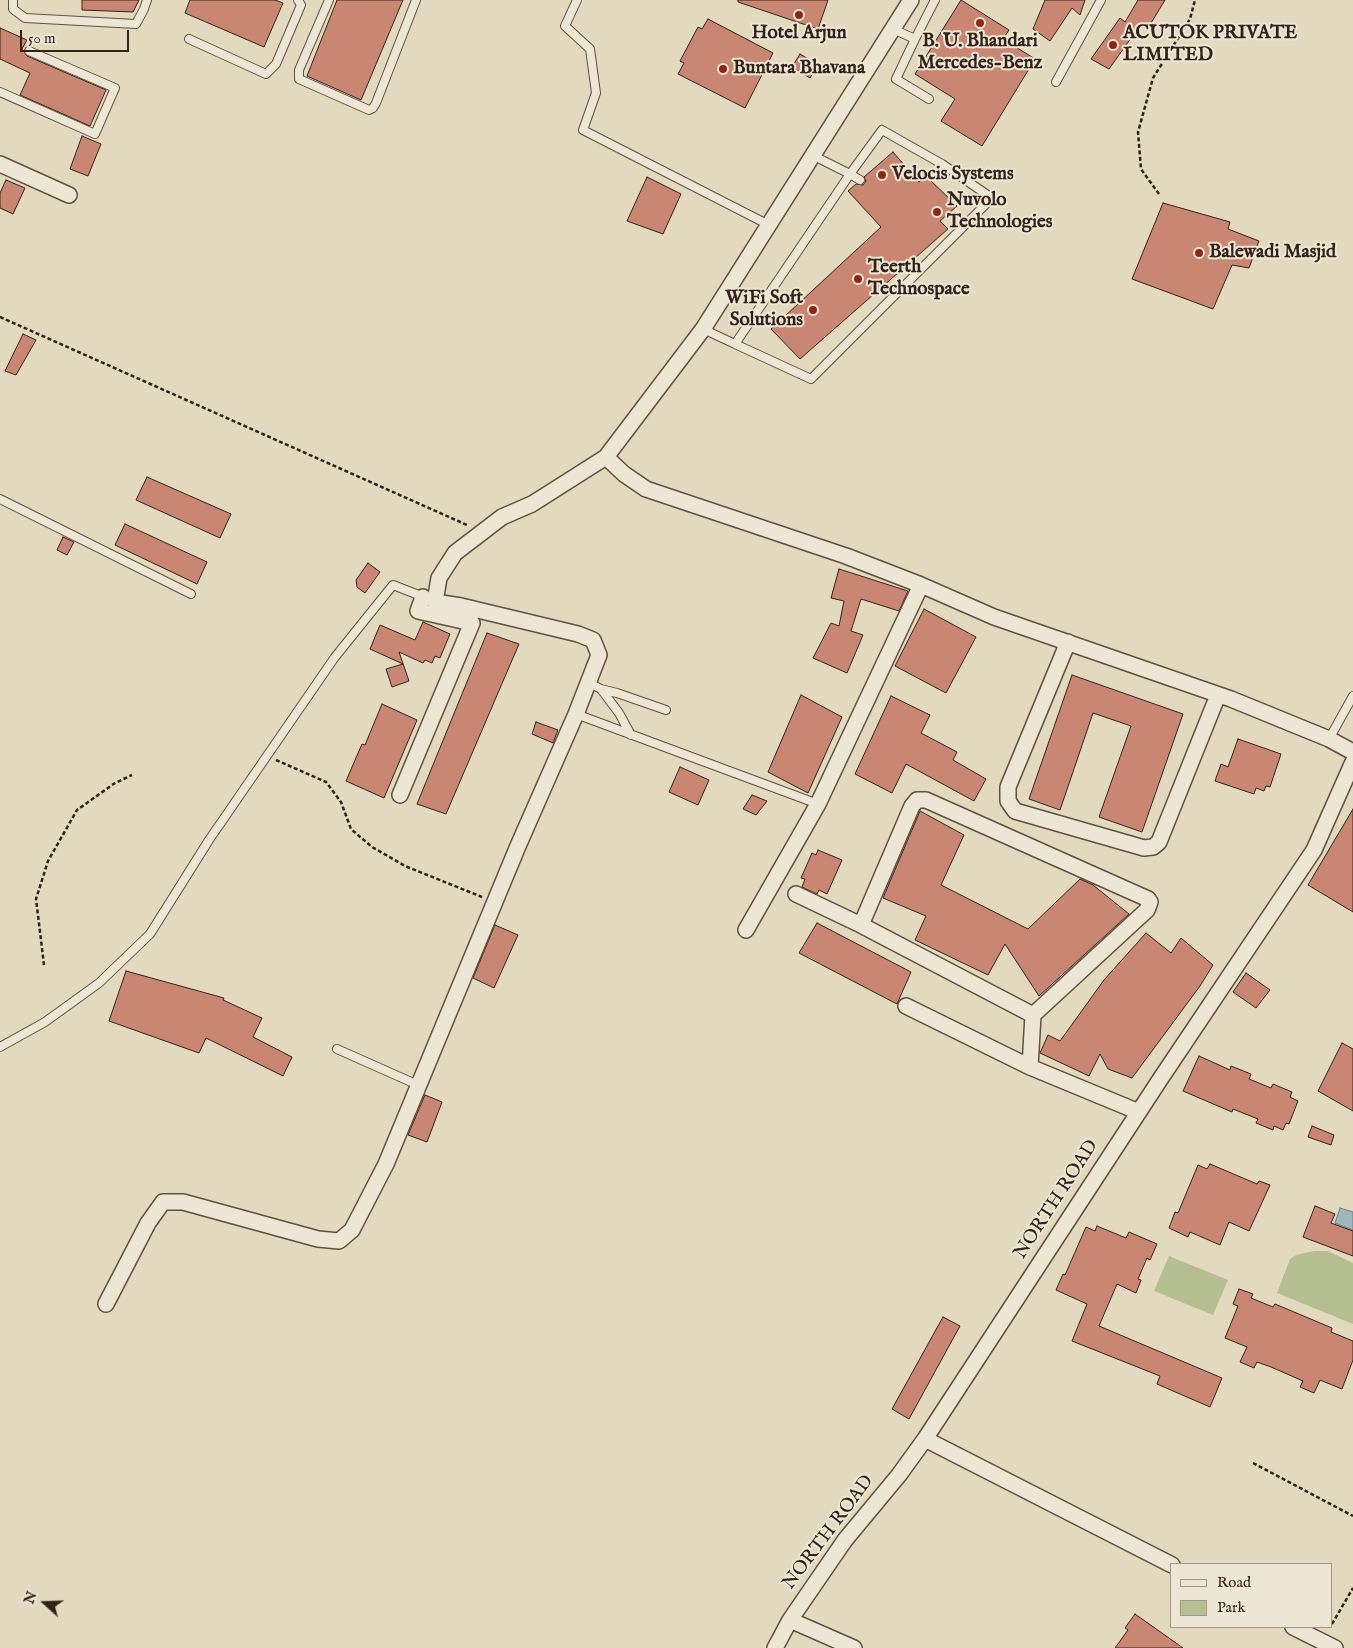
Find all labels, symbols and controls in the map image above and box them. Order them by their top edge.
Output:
marker: Hotel Arjun [793,9,805,21]
marker: B. U. Bhandari Mercedes-Benz [974,17,986,29]
scale bar [22,20,131,52]
place label: Hotel Arjun [751,23,847,45]
place label: ACUTOK PRIVATE LIMITED [1123,23,1297,67]
text: 50 m [28,29,56,48]
place label: B. U. Bhandari Mercedes-Benz [918,31,1042,75]
marker: ACUTOK PRIVATE LIMITED [1107,39,1119,51]
place label: Buntara Bhavana [733,58,865,80]
marker: Buntara Bhavana [717,63,729,75]
place label: Velocis Systems [892,164,1014,186]
marker: Velocis Systems [876,169,888,181]
place label: Nuvolo Technologies [947,190,1053,234]
marker: Nuvolo Technologies [931,206,943,218]
place label: Balewadi Masjid [1209,242,1336,264]
marker: Balewadi Masjid [1193,247,1205,259]
place label: Teerth Technospace [868,257,970,301]
marker: Teerth Technospace [852,273,864,285]
place label: WiFi Soft Solutions [725,288,803,332]
marker: WiFi Soft Solutions [807,304,819,316]
street label: NORTH ROAD [1010,1136,1104,1264]
street label: NORTH ROAD [778,1471,880,1595]
legend [1170,1563,1333,1628]
text: Road [1217,1573,1251,1592]
north arrow [20,1578,70,1628]
text: N [20,1589,41,1607]
text: Park [1217,1598,1246,1617]

